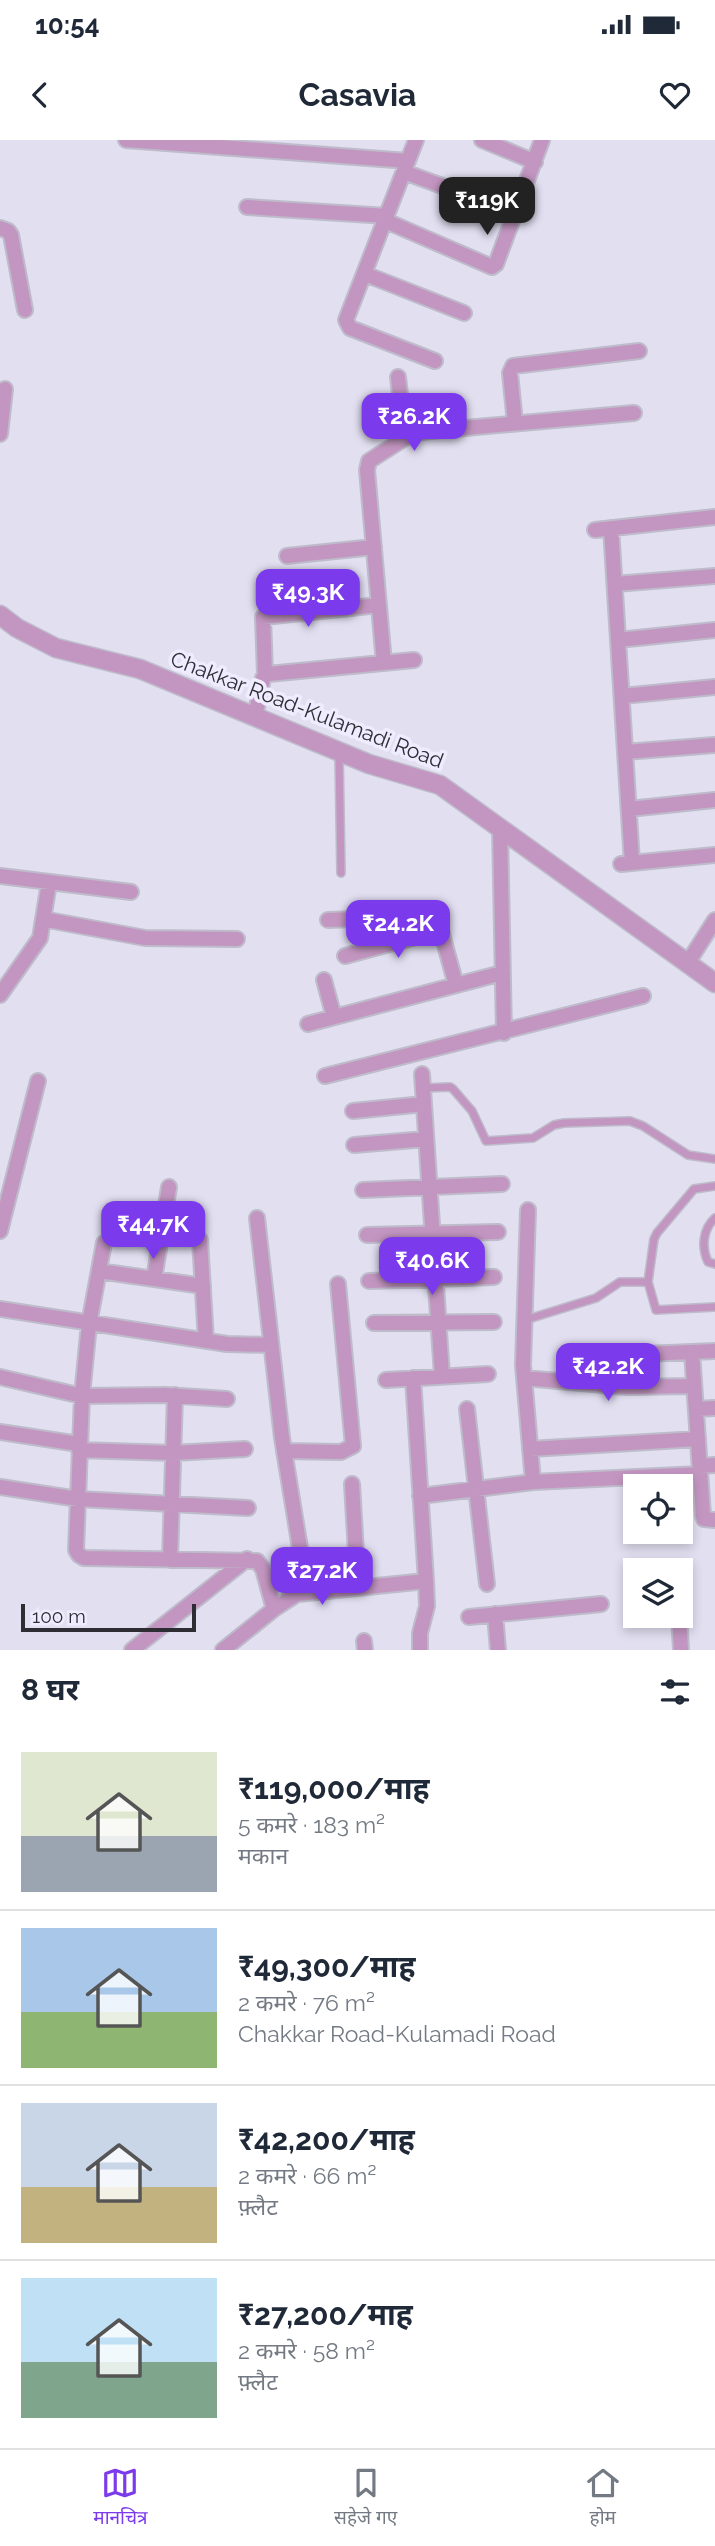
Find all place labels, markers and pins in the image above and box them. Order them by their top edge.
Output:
pin: ₹119K [438,178,536,237]
pin: ₹26.2K [357,394,471,453]
pin: ₹49.3K [251,570,365,629]
pin: ₹24.2K [341,900,455,960]
pin: ₹44.7K [96,1202,210,1261]
pin: ₹40.6K [375,1238,489,1297]
pin: ₹42.2K [551,1344,665,1403]
pin: ₹27.2K [265,1548,379,1607]

